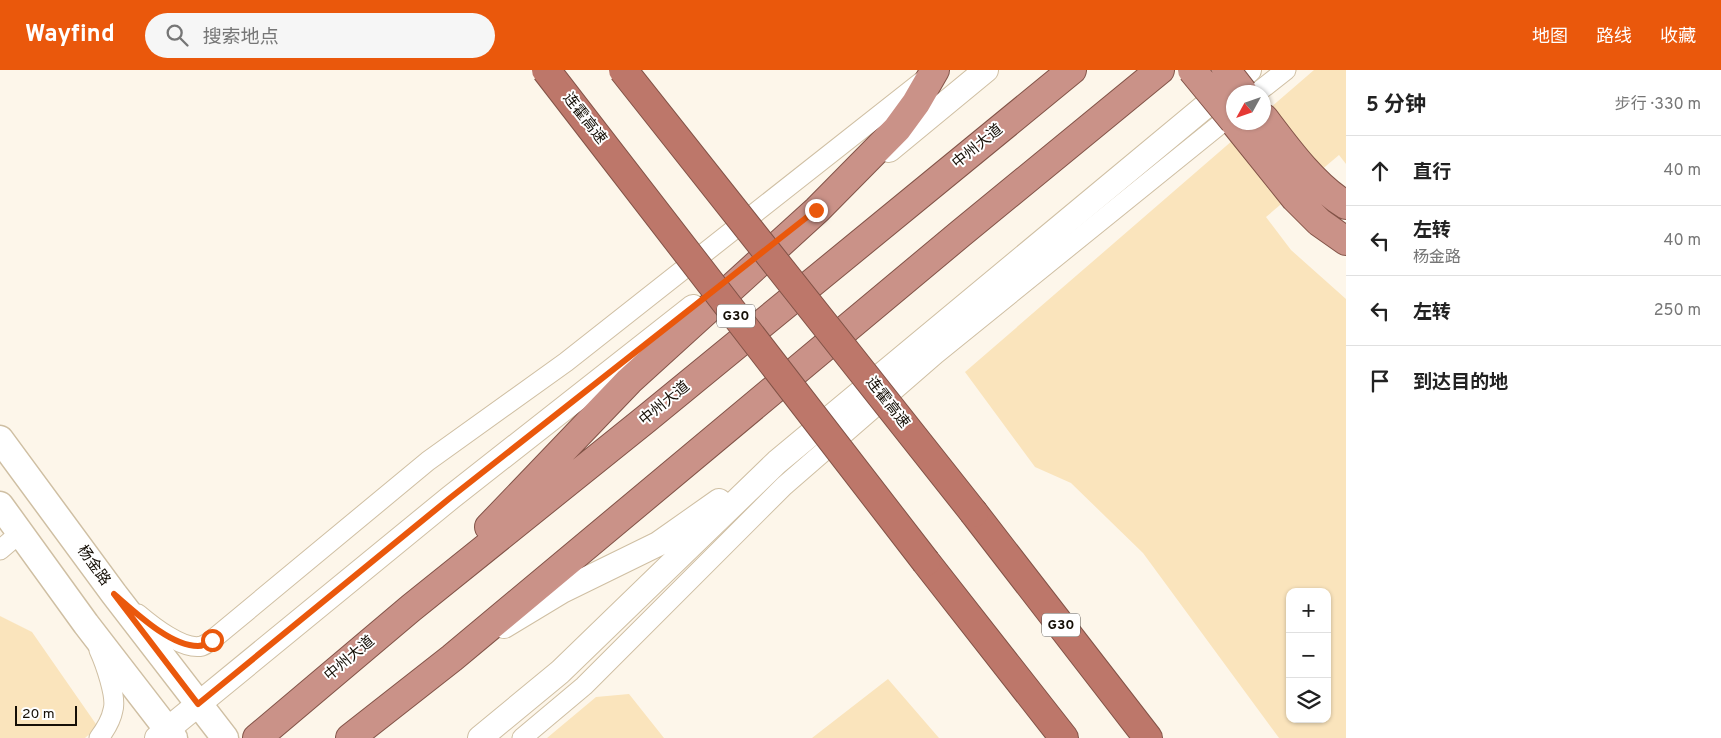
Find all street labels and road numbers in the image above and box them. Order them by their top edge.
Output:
street label: 连霍高速 [558,90,610,148]
street label: 中州大道 [948,120,1007,173]
road number: G30 [717,305,755,328]
street label: 连霍高速 [861,374,913,432]
street label: 中州大道 [635,377,694,430]
street label: 杨金路 [72,542,114,590]
road number: G30 [1042,614,1080,636]
street label: 中州大道 [320,632,379,686]

